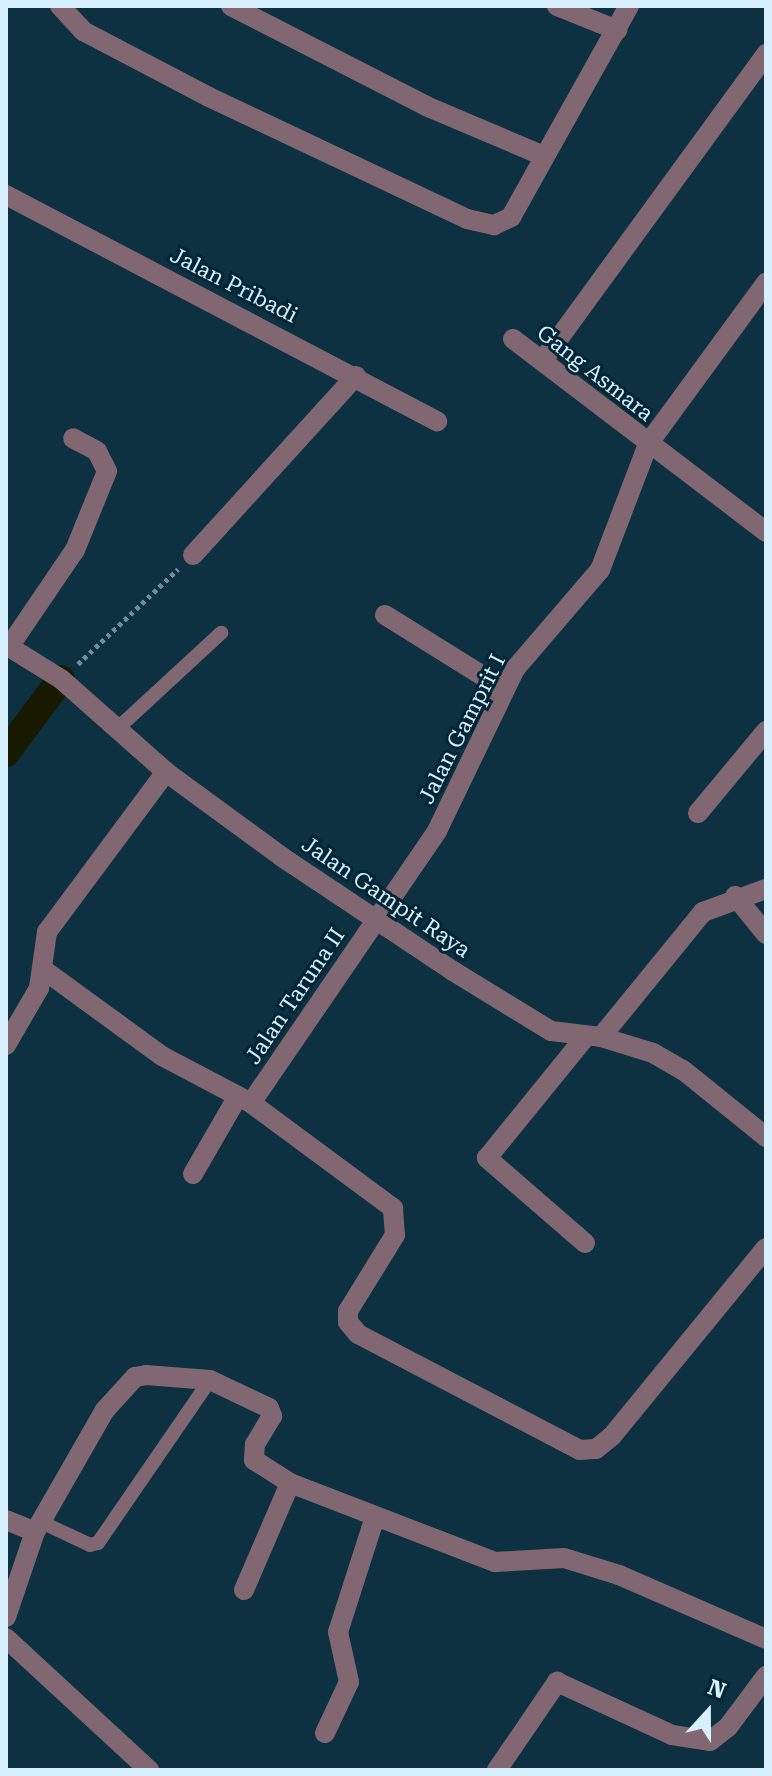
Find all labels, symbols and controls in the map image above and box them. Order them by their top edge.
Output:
street label: Jalan Pribadi [166,242,302,328]
street label: Gang Asmara [532,319,658,427]
street label: Jalan Gamprit I [413,650,511,808]
street label: Jalan Gampit Raya [297,831,475,963]
street label: Jalan Taruna II [240,923,350,1069]
north arrow [668,1672,748,1752]
text: N [704,1674,729,1704]

